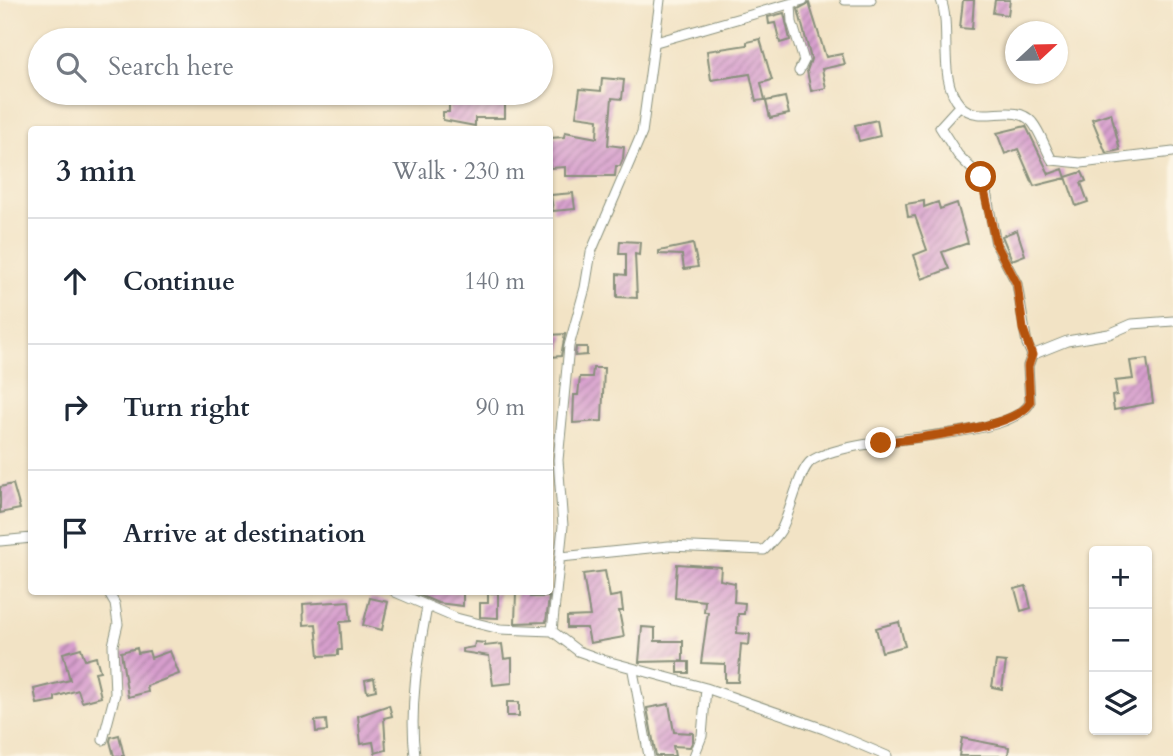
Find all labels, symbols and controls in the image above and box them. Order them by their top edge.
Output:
north arrow [1005,21,1068,84]
search box [28,28,553,105]
icon: search [52,48,90,86]
text: Search here [108,49,234,84]
text: 3 min [56,151,136,192]
text: Walk · 230 m [392,156,525,187]
route start [965,161,996,192]
icon: ahead [56,262,94,300]
text: Continue [123,264,235,299]
text: 140 m [464,266,525,297]
icon: right [56,388,94,426]
text: Turn right [123,390,250,425]
text: 90 m [476,392,525,423]
route end [865,427,896,458]
icon: arrive [56,514,94,552]
text: Arrive at destination [123,516,366,551]
map controls [1089,546,1152,735]
button: + [1089,546,1152,609]
button: − [1089,609,1152,672]
button: layers [1089,672,1152,735]

